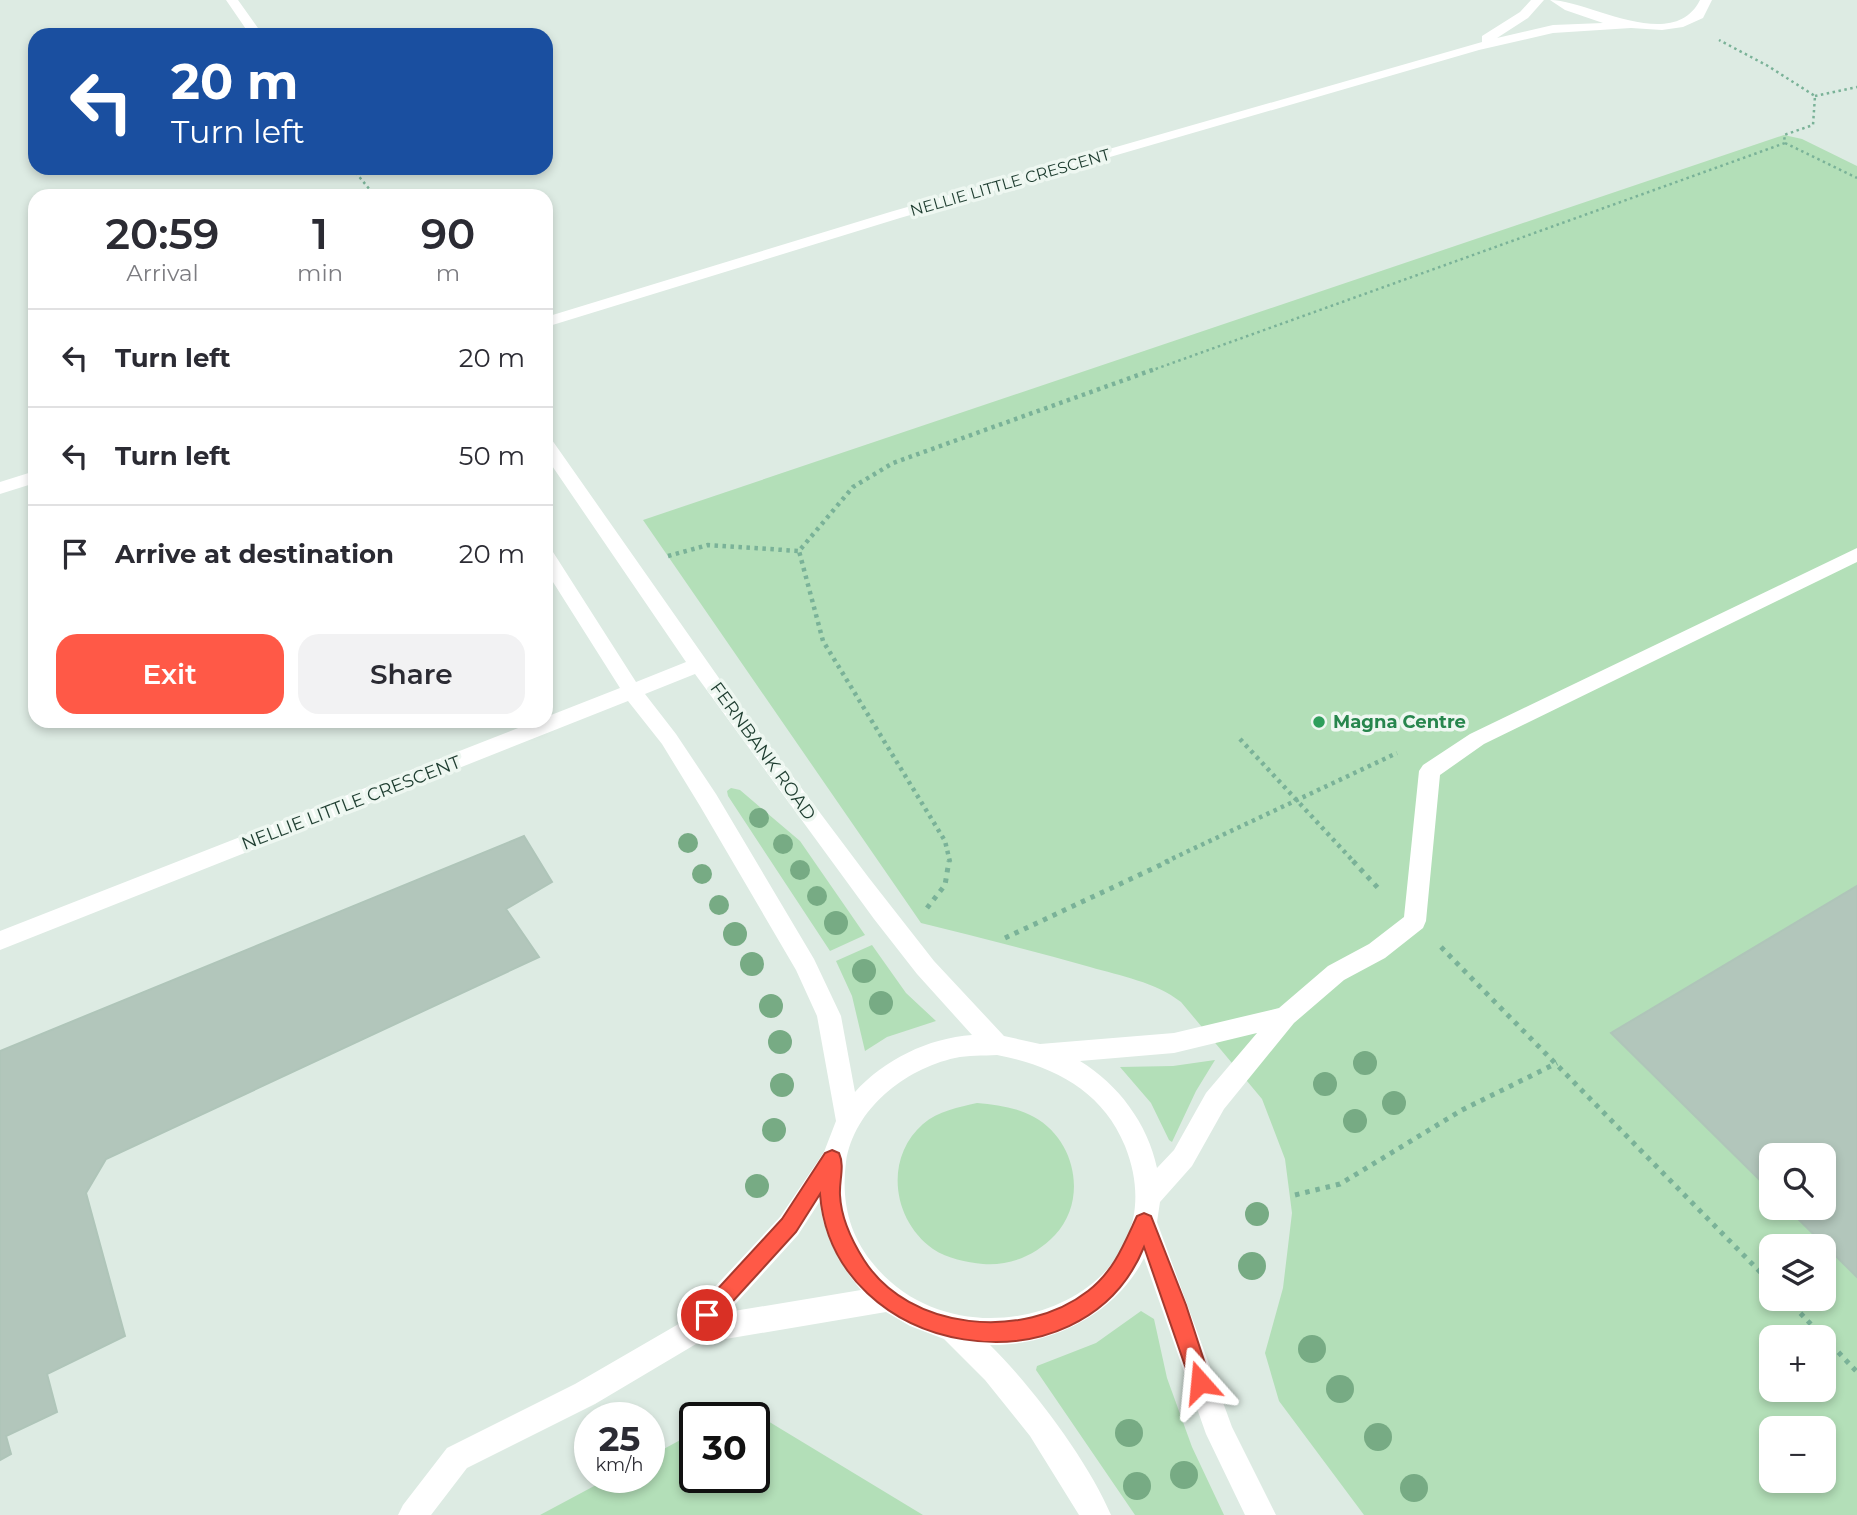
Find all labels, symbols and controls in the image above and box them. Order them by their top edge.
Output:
text: 20 m [171,52,298,111]
icon: left [56,56,147,147]
text: Turn left [171,112,305,151]
street label: NELLIE LITTLE CRESCENT [908,145,1113,220]
text: 20:59 [106,208,219,260]
text: 1 [312,208,328,260]
text: 90 [421,208,475,260]
text: Arrival [126,259,199,287]
text: min [297,259,343,287]
text: m [436,259,460,287]
icon: left [56,339,94,377]
text: Turn left [115,342,231,374]
text: 20 m [459,342,525,374]
icon: left [56,437,94,475]
text: Turn left [115,440,231,472]
text: 50 m [459,440,525,472]
icon: arrive [56,535,94,573]
text: Arrive at destination [115,538,394,570]
text: 20 m [459,538,525,570]
button: Exit [56,634,284,714]
button: Share [298,634,525,714]
street label: FERNBANK ROAD [706,678,820,824]
place label: Magna Centre [1333,711,1466,733]
marker: Magna Centre [1311,714,1327,730]
street label: NELLIE LITTLE CRESCENT [238,751,464,855]
map controls [1759,1143,1836,1493]
button: search [1759,1143,1836,1220]
button: layers [1759,1234,1836,1311]
pin [677,1285,737,1345]
icon: arrive [688,1296,726,1334]
button: + [1759,1325,1836,1402]
position arrow [1163,1345,1237,1419]
speed limit sign: 30 [679,1402,770,1493]
button: − [1759,1416,1836,1493]
text: 25 [599,1417,640,1460]
text: km/h [595,1454,644,1476]

